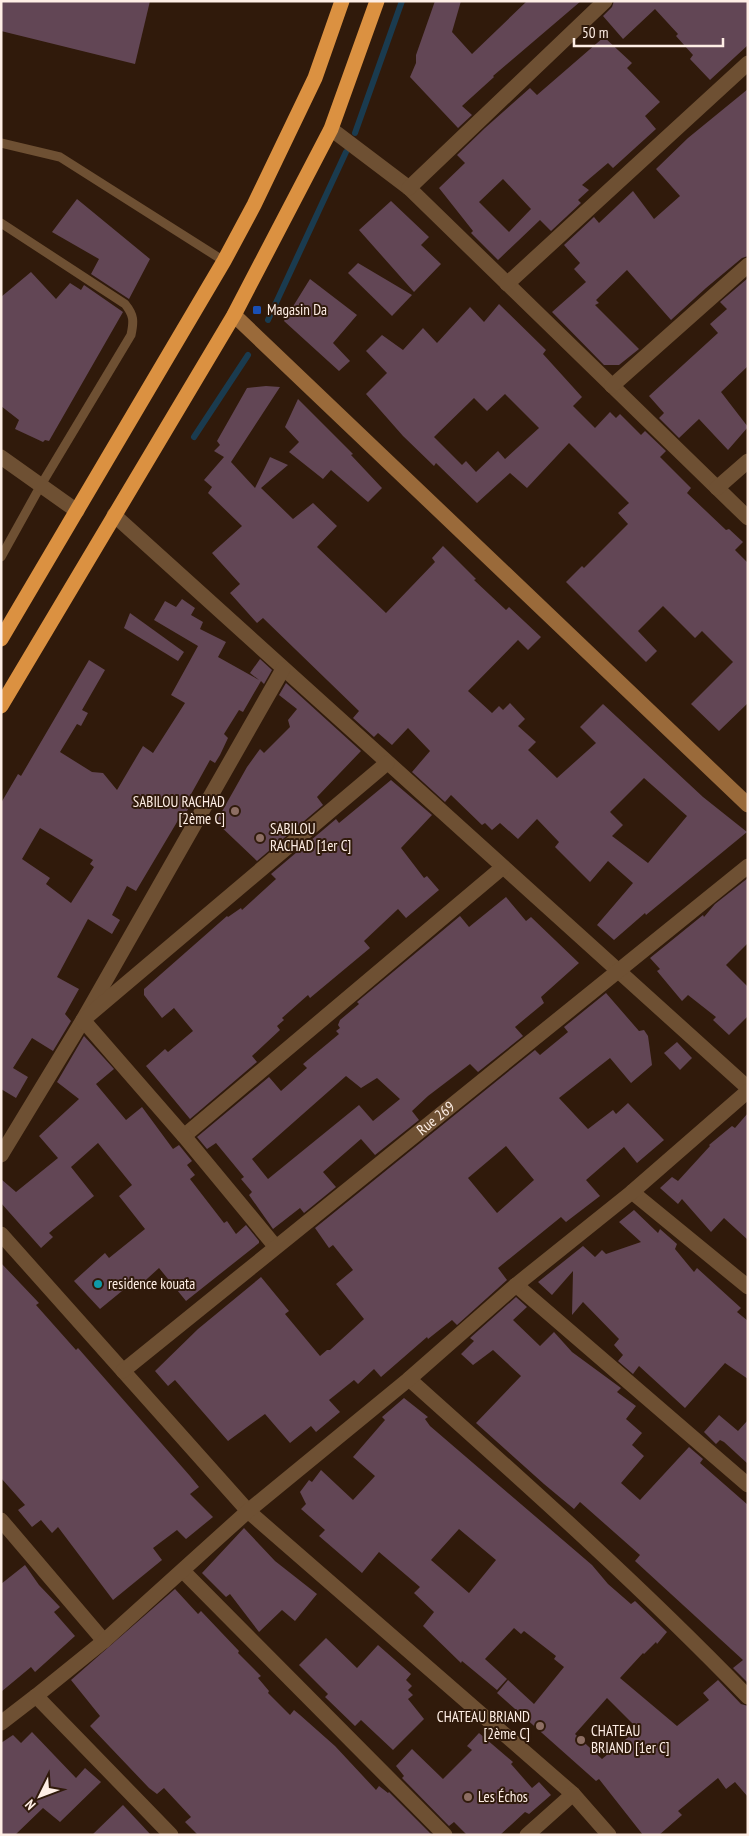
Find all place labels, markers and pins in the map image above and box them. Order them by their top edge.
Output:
place label: Magasin Da [267,300,327,319]
marker: Magasin Da [251,304,263,316]
place label: SABILOU RACHAD [2ème C] [133,792,225,828]
marker: SABILOU RACHAD [2ème C] [229,805,241,817]
place label: SABILOU RACHAD [1er C] [270,819,351,855]
marker: SABILOU RACHAD [1er C] [254,832,266,844]
place label: residence kouata [108,1274,195,1293]
marker: residence kouata [92,1278,104,1290]
place label: CHATEAU BRIAND [2ème C] [437,1707,530,1743]
marker: CHATEAU BRIAND [2ème C] [534,1720,546,1732]
place label: CHATEAU BRIAND [1er C] [591,1721,670,1757]
marker: CHATEAU BRIAND [1er C] [575,1734,587,1746]
place label: Les Échos [478,1787,528,1806]
marker: Les Échos [462,1791,474,1803]

